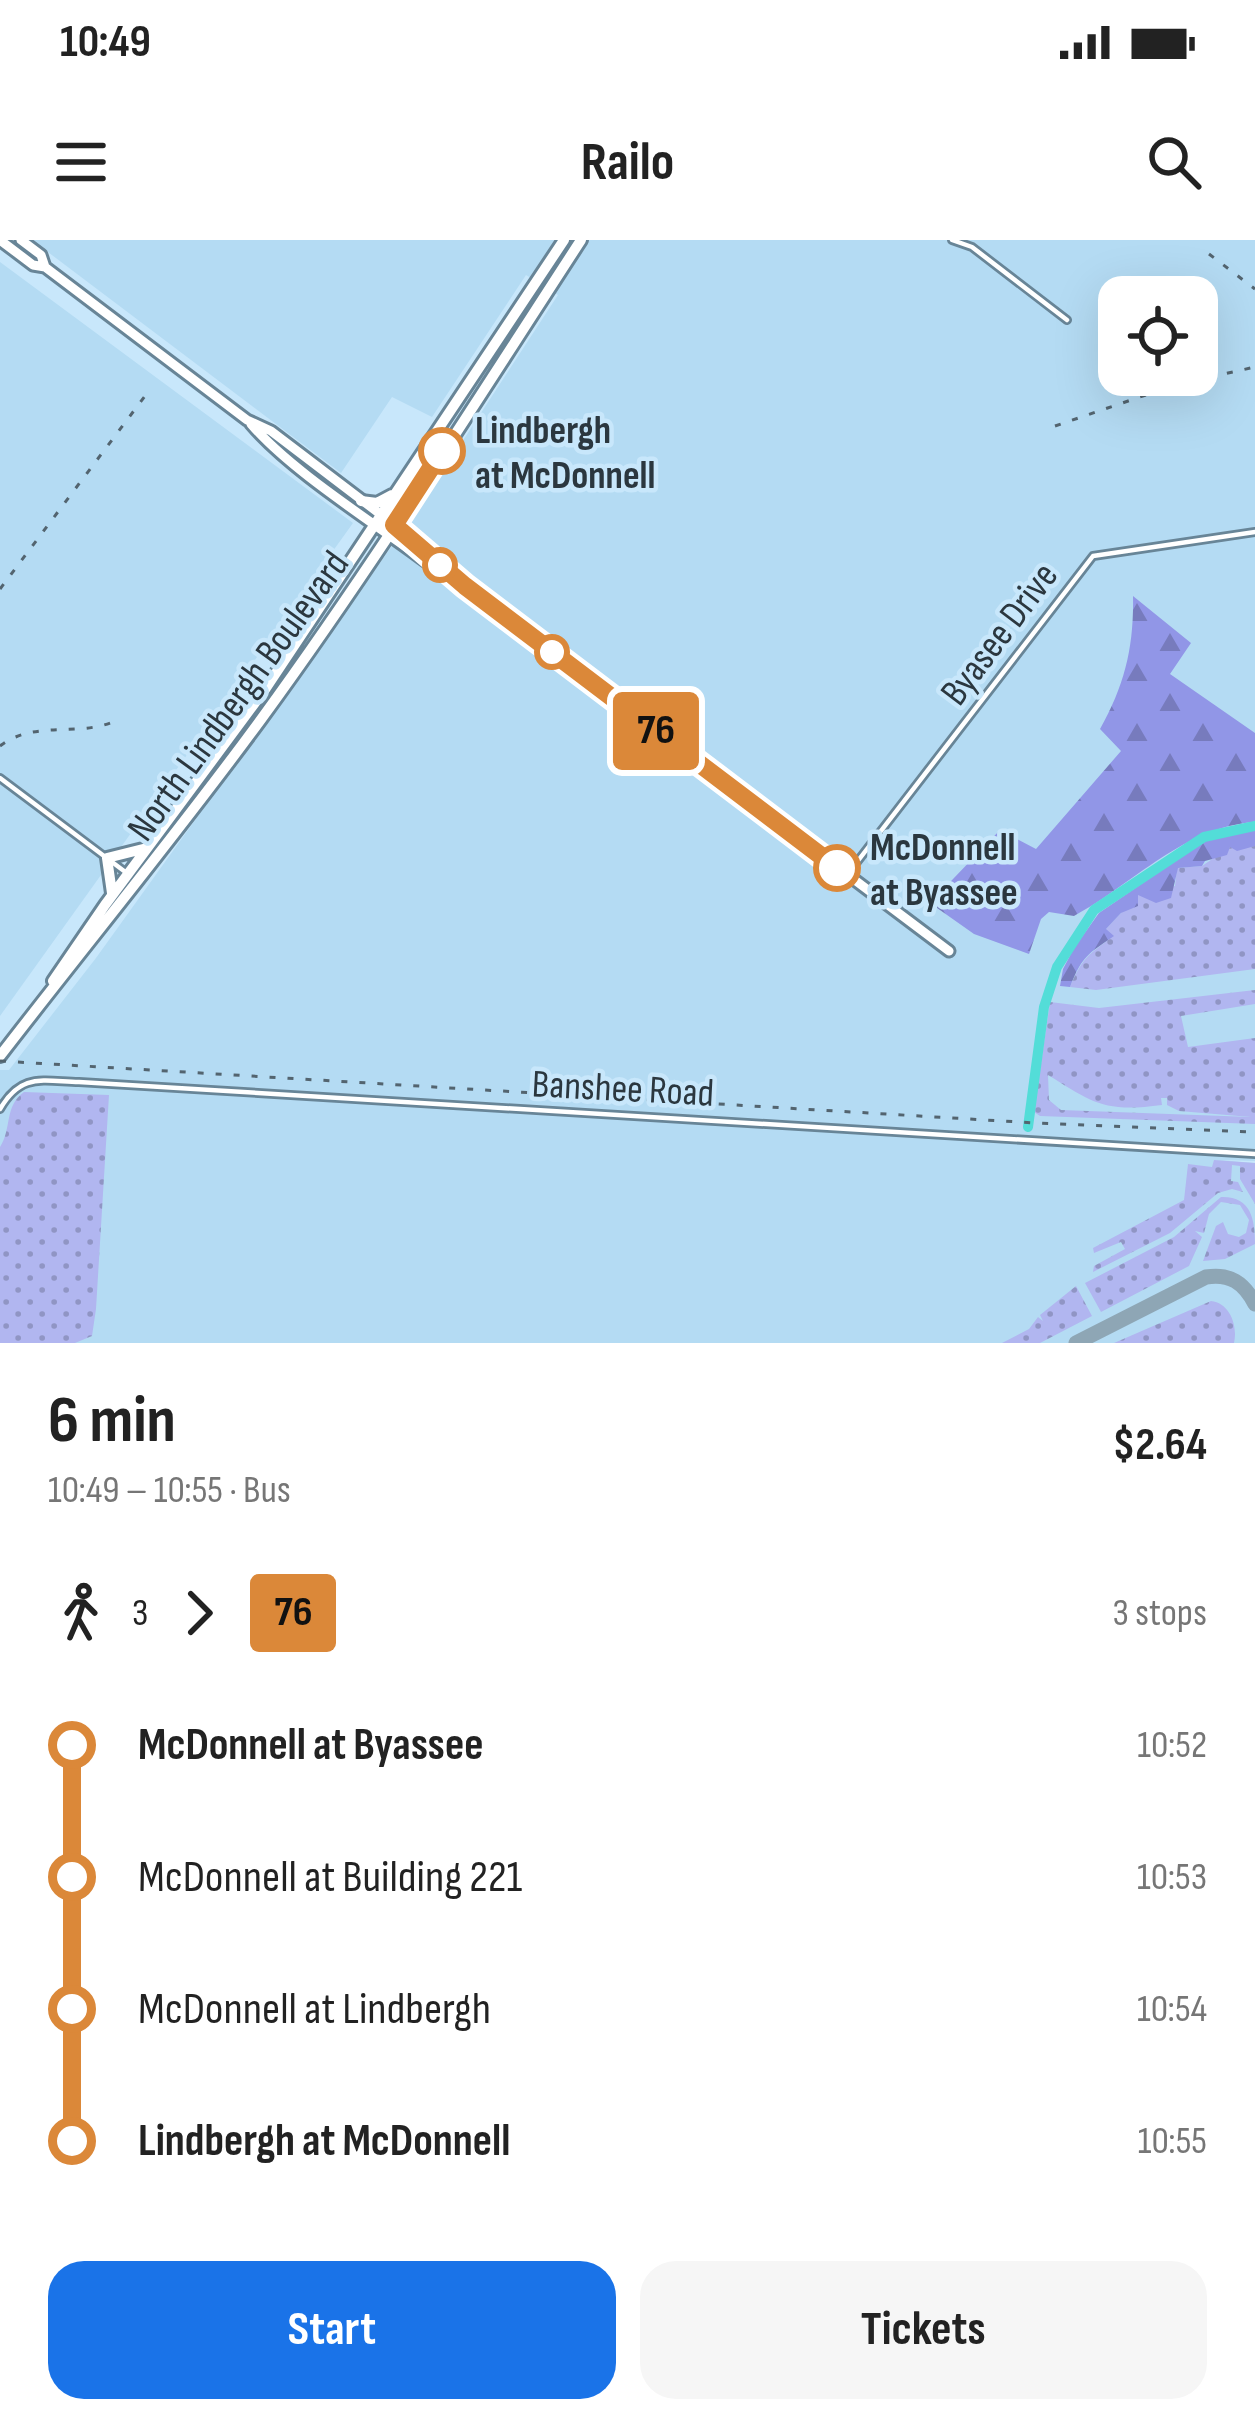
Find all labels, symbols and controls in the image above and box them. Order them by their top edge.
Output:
text: 10:49 [60,15,151,70]
icon: menu [48,129,114,195]
icon: search [1141,129,1207,195]
text: Railo [581,130,674,195]
map controls [1098,276,1218,396]
button: locate [1098,276,1218,396]
place label: Lindbergh at McDonnell [475,408,655,500]
marker: Lindbergh at McDonnell [420,429,464,473]
street label: North Lindbergh Boulevard [118,543,360,850]
unlabelled marker [424,549,456,581]
street label: Byasee Drive [931,554,1069,715]
unlabelled marker [536,636,568,668]
line badge: 76 [602,692,710,770]
text: 76 [637,705,675,756]
place label: McDonnell at Byassee [870,825,1018,917]
marker: McDonnell at Byassee [815,846,859,890]
street label: Banshee Road [531,1061,715,1118]
text: 6 min [48,1382,176,1461]
text: $2.64 [1112,1418,1207,1473]
text: 10:49 – 10:55 · Bus [48,1467,291,1514]
icon: walk [48,1580,114,1646]
icon: forward [166,1580,232,1646]
text: 76 [274,1587,312,1638]
text: 3 [132,1590,148,1637]
text: 3 stops [1113,1590,1207,1637]
text: McDonnell at Byassee [138,1718,483,1773]
text: 10:52 [1137,1722,1207,1769]
text: McDonnell at Building 221 [138,1850,522,1905]
text: 10:53 [1137,1854,1207,1901]
text: McDonnell at Lindbergh [138,1982,491,2037]
text: 10:54 [1137,1986,1207,2033]
text: Lindbergh at McDonnell [138,2114,510,2169]
text: 10:55 [1138,2118,1207,2165]
button: Start [48,2261,616,2399]
button: Tickets [640,2261,1207,2399]

